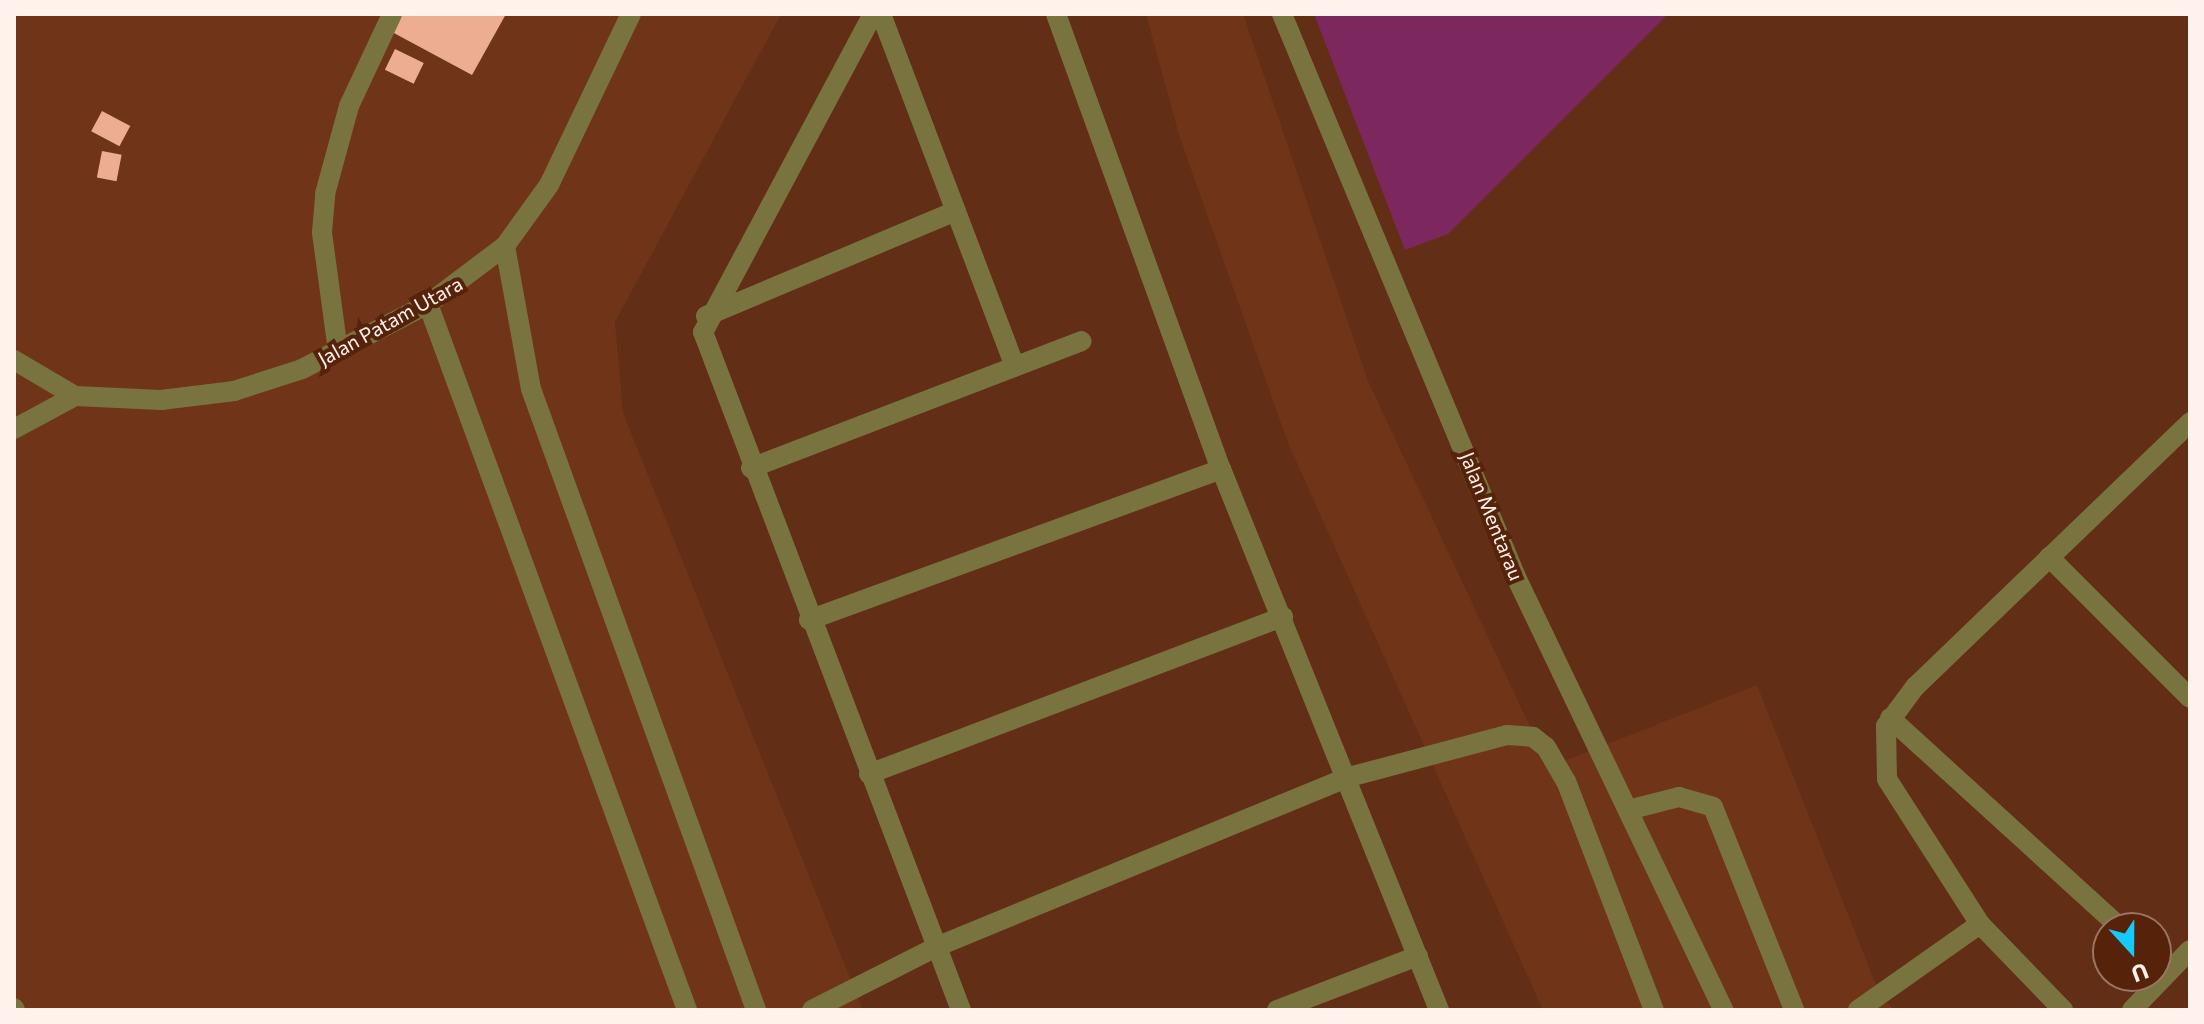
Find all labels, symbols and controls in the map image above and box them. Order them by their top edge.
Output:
street label: Jalan Patam Utara [314,271,466,371]
street label: Jalan Mentarau [1455,448,1529,584]
north arrow [2092,912,2172,992]
text: U [2128,958,2152,988]

